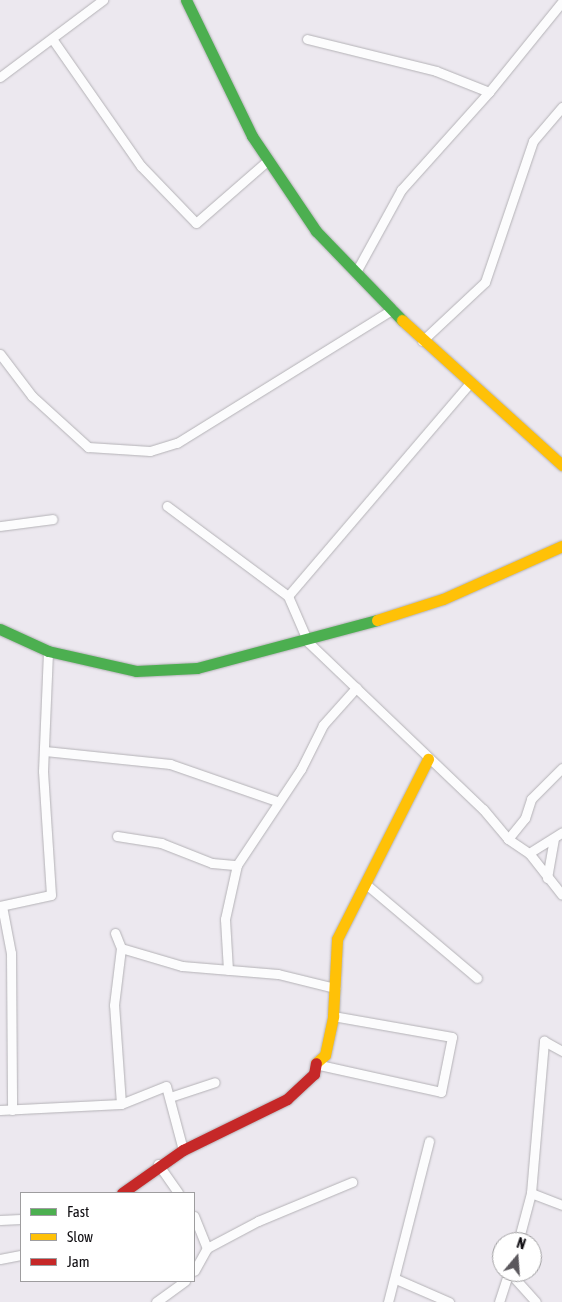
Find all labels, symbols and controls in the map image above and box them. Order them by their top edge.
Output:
legend [20,1192,195,1282]
text: Fast [67,1203,89,1220]
text: Slow [67,1228,93,1245]
north arrow [492,1232,542,1282]
text: N [515,1235,528,1253]
text: Jam [67,1253,90,1270]

